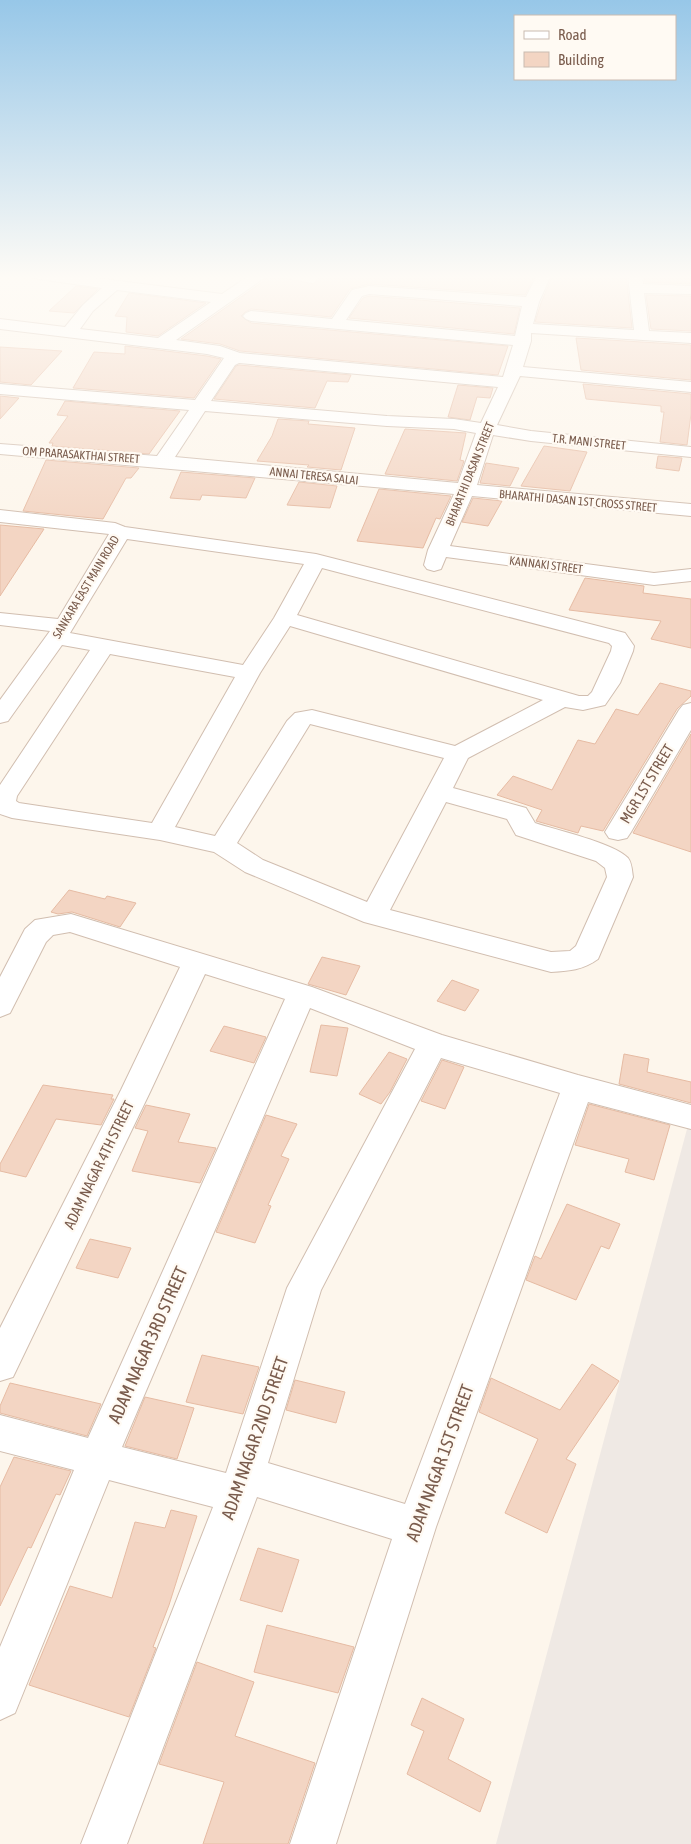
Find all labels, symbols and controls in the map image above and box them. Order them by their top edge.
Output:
legend [514,15,676,80]
text: Road [558,26,587,43]
text: Building [558,51,604,68]
street label: BHARATHI DASAN STREET [443,419,498,528]
street label: T.R. MANI STREET [551,431,627,453]
street label: OM PRARASAKTHAI STREET [22,444,141,466]
street label: ANNAI TERESA SALAI [269,464,359,488]
street label: BHARATHI DASAN 1ST CROSS STREET [498,487,658,515]
street label: SANKARA EAST MAIN ROAD [50,533,122,641]
street label: KANNAKI STREET [508,554,584,577]
street label: MGR 1ST STREET [616,741,677,826]
street label: ADAM NAGAR 4TH STREET [60,1098,137,1232]
street label: ADAM NAGAR 3RD STREET [104,1263,192,1426]
street label: ADAM NAGAR 2ND STREET [217,1354,292,1522]
street label: ADAM NAGAR 1ST STREET [401,1381,478,1544]

